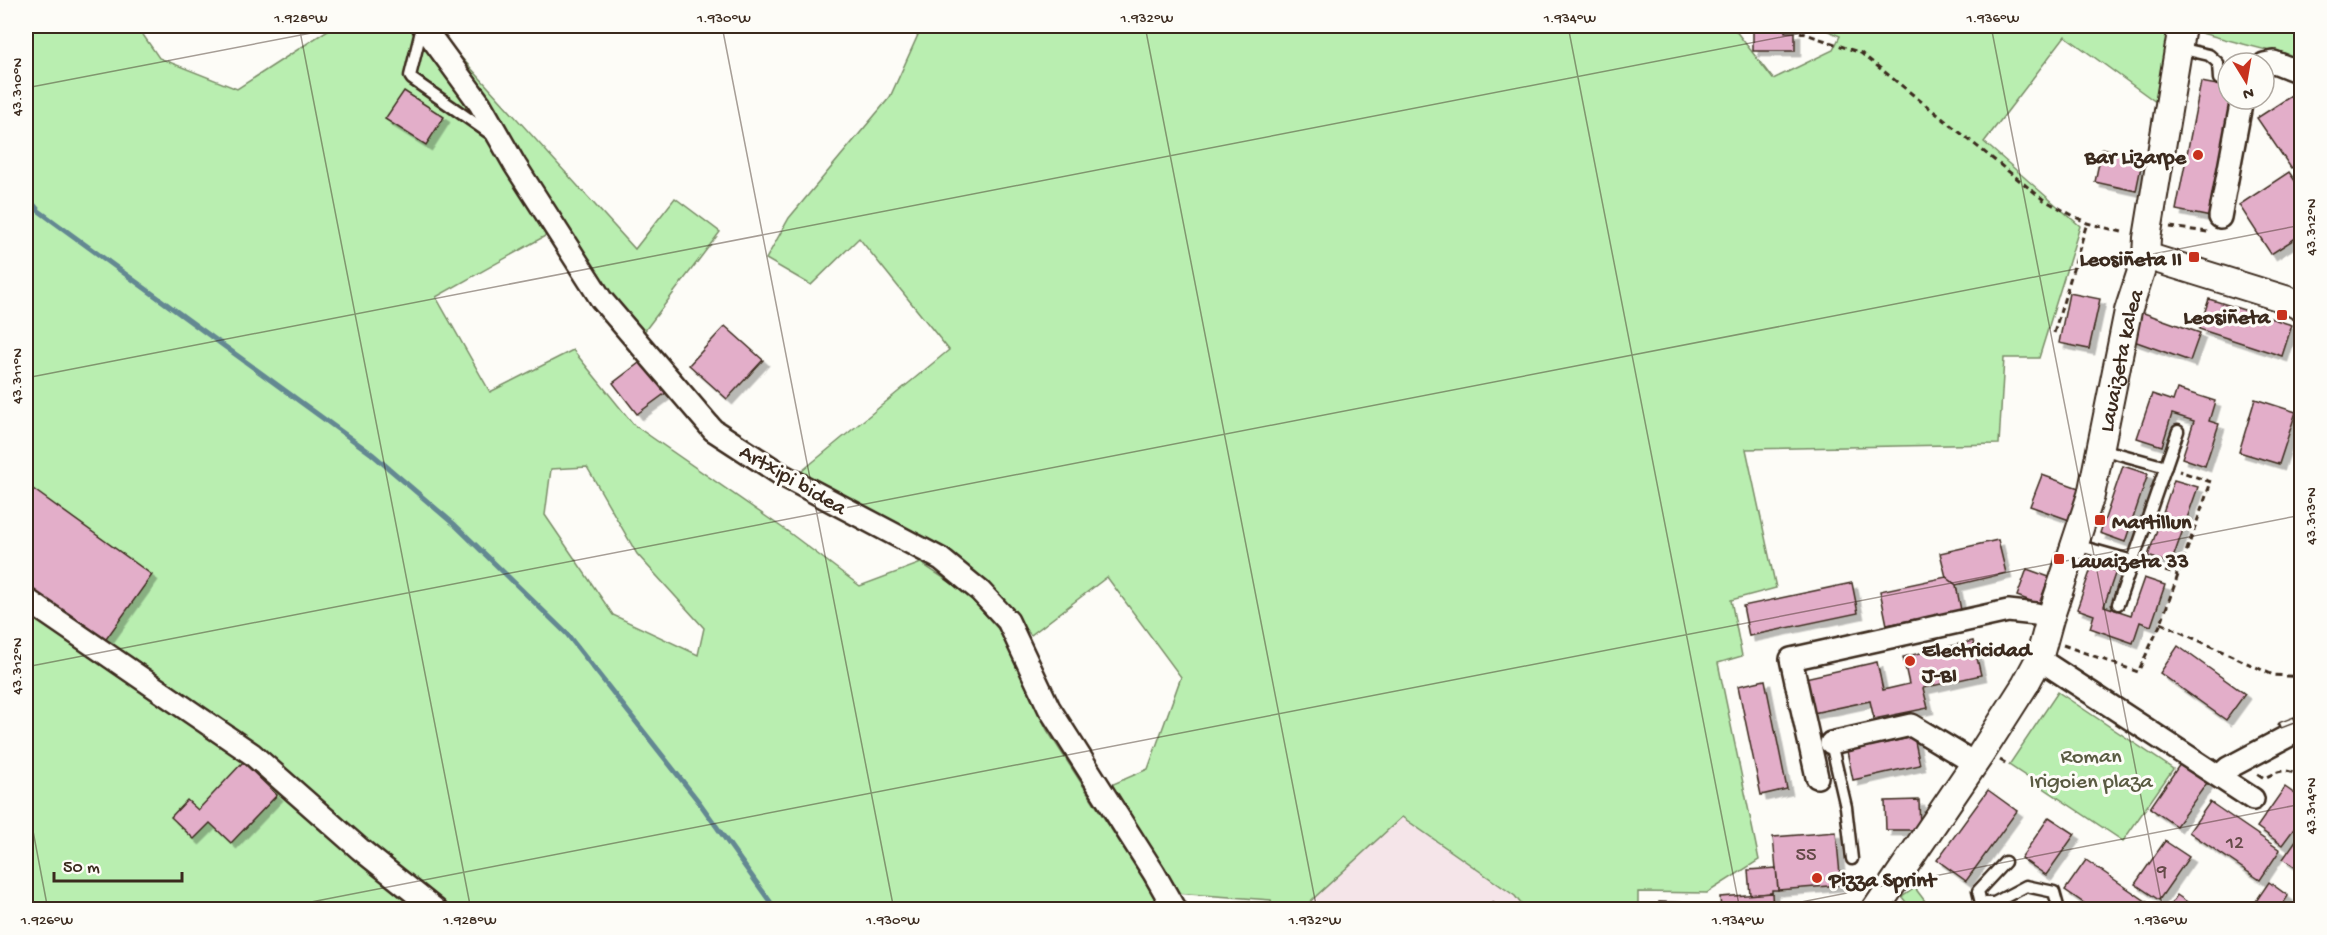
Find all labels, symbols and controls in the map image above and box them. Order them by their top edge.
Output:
text: 1.928°W [273,10,328,28]
text: 1.930°W [696,10,751,28]
text: 1.932°W [1120,10,1174,28]
text: 1.934°W [1543,10,1597,28]
text: 1.936°W [1965,10,2020,28]
north arrow [2216,51,2276,111]
text: 43.310°N [9,58,27,116]
text: N [2241,82,2255,103]
place label: Bar Lizarpe [2084,146,2187,172]
marker: Bar Lizarpe [2191,148,2205,162]
text: 43.312°N [2303,198,2321,256]
place label: Leosiñeta II [2080,248,2182,274]
marker: Leosiñeta II [2187,250,2201,264]
street label: Lauaizeta kalea [2095,286,2152,434]
place label: Leosiñeta [2183,306,2272,332]
marker: Leosiñeta [2275,308,2289,322]
text: 43.311°N [9,348,27,404]
street label: Artxipi bidea [734,440,851,523]
text: 43.313°N [2303,487,2321,545]
place label: Martillun [2112,511,2192,537]
marker: Martillun [2093,513,2107,527]
place label: Lauaizeta 33 [2071,550,2189,576]
marker: Lauaizeta 33 [2052,552,2066,566]
text: 43.312°N [9,637,27,695]
place label: Electricidad J-BI [1921,639,2033,690]
marker: Electricidad J-BI [1903,654,1917,668]
park label: Roman Irigoien plaza [2029,745,2153,796]
text: 43.314°N [2303,777,2321,835]
house number: 12 [2225,833,2244,856]
scale bar [54,845,182,883]
house number: 55 [1795,845,1817,868]
text: 50 m [63,858,100,879]
house number: 9 [2156,862,2167,885]
place label: Pizza Sprint [1828,869,1938,895]
marker: Pizza Sprint [1810,871,1824,885]
text: 1.926°W [20,912,74,930]
text: 1.928°W [442,912,497,930]
text: 1.930°W [865,912,920,930]
text: 1.932°W [1288,912,1342,930]
text: 1.934°W [1711,912,1765,930]
text: 1.936°W [2133,912,2188,930]

